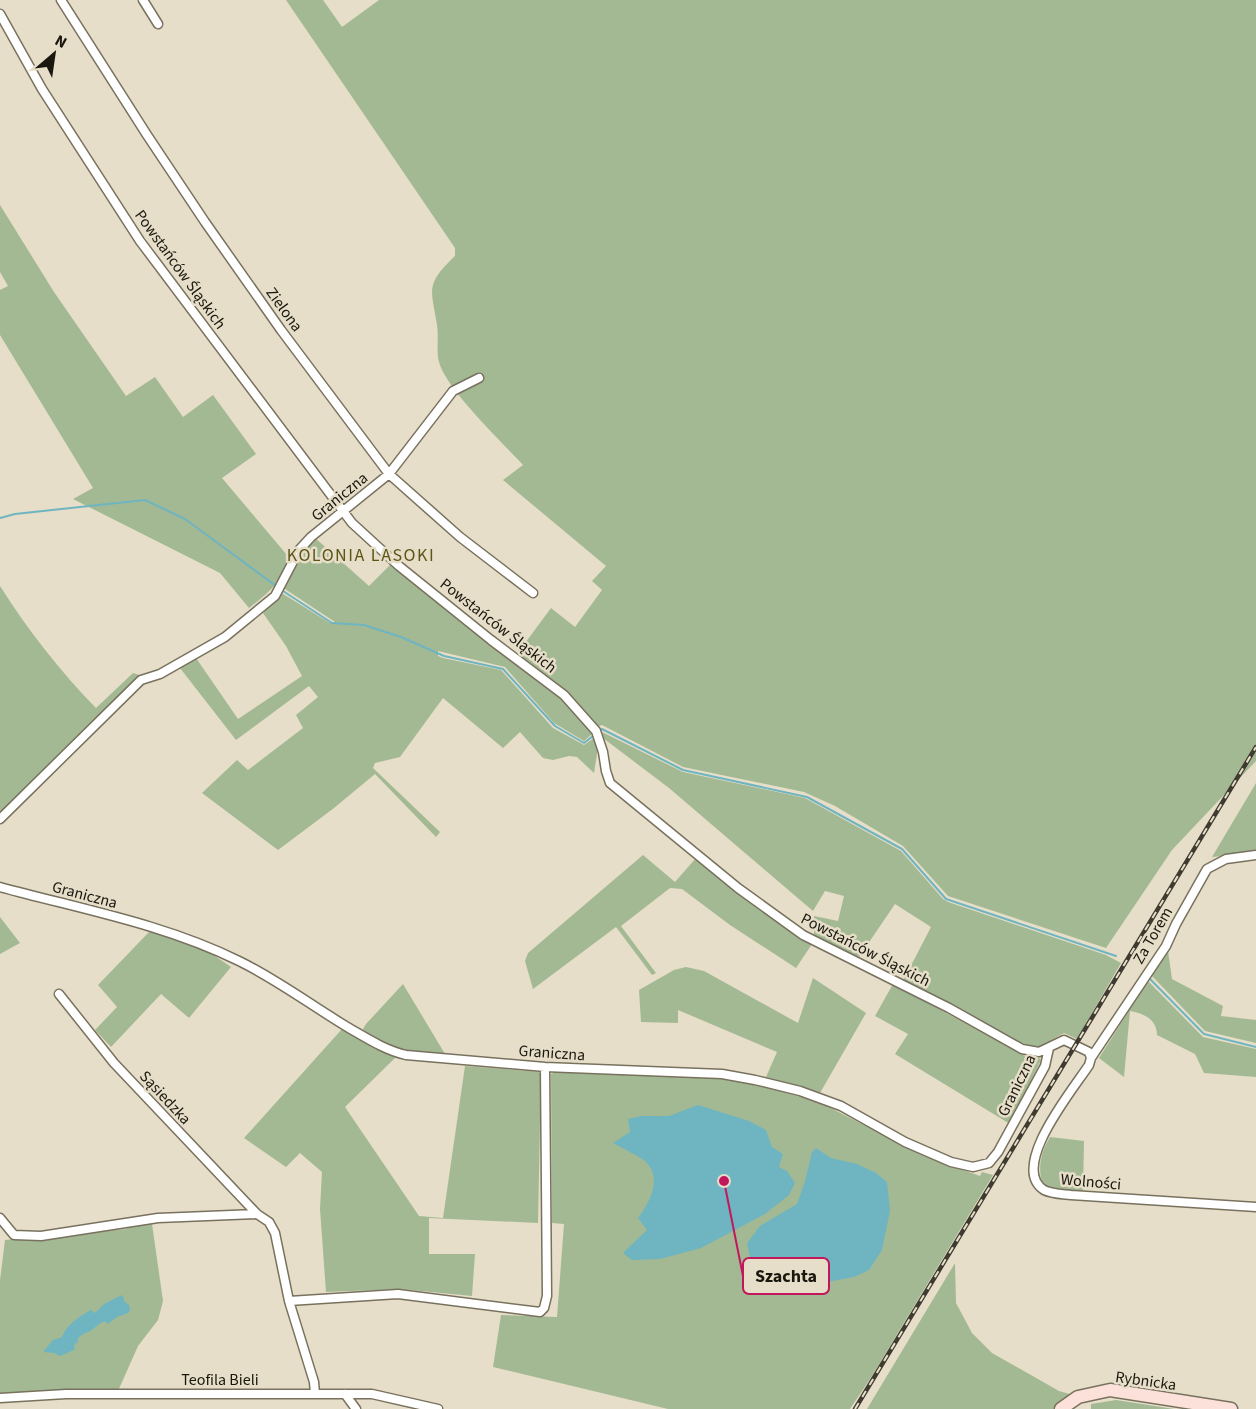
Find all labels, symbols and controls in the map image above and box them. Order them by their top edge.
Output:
north arrow [24,24,84,84]
text: N [51,30,71,54]
street label: Powstańców Śląskich [129,205,231,334]
street label: Zielona [261,283,308,336]
street label: Graniczna [307,467,372,526]
district label: KOLONIA LASOKI [287,543,435,568]
street label: Powstańców Śląskich [435,573,561,678]
street label: Graniczna [50,876,120,914]
street label: Za Torem [1128,903,1178,968]
street label: Powstańców Śląskich [797,908,934,992]
street label: Graniczna [518,1040,586,1066]
street label: Graniczna [992,1051,1041,1120]
street label: Sąsiedzka [134,1066,196,1130]
street label: Wolności [1060,1168,1122,1196]
callout: Szachta [743,1258,829,1294]
text: Szachta [755,1264,817,1289]
street label: Rybnicka [1114,1366,1178,1396]
street label: Teofila Bieli [181,1369,259,1391]

